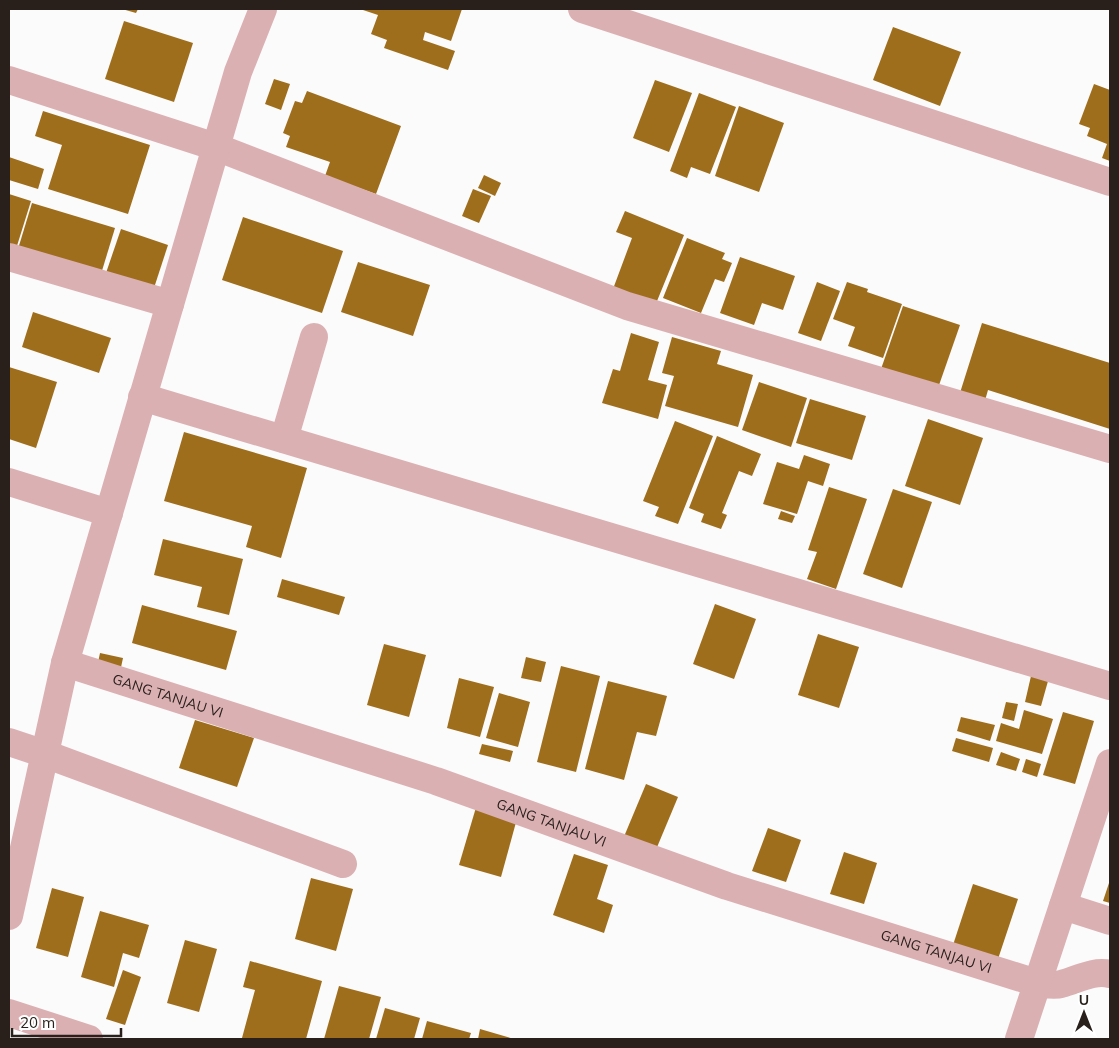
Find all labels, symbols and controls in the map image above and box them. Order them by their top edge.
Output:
street label: GANG TANJAU VI [110,670,226,722]
street label: GANG TANJAU VI [494,795,609,851]
street label: GANG TANJAU VI [879,926,994,977]
north arrow [1059,988,1109,1038]
text: U [1079,991,1089,1009]
scale bar [12,1006,121,1038]
text: 20 m [20,1013,55,1032]

